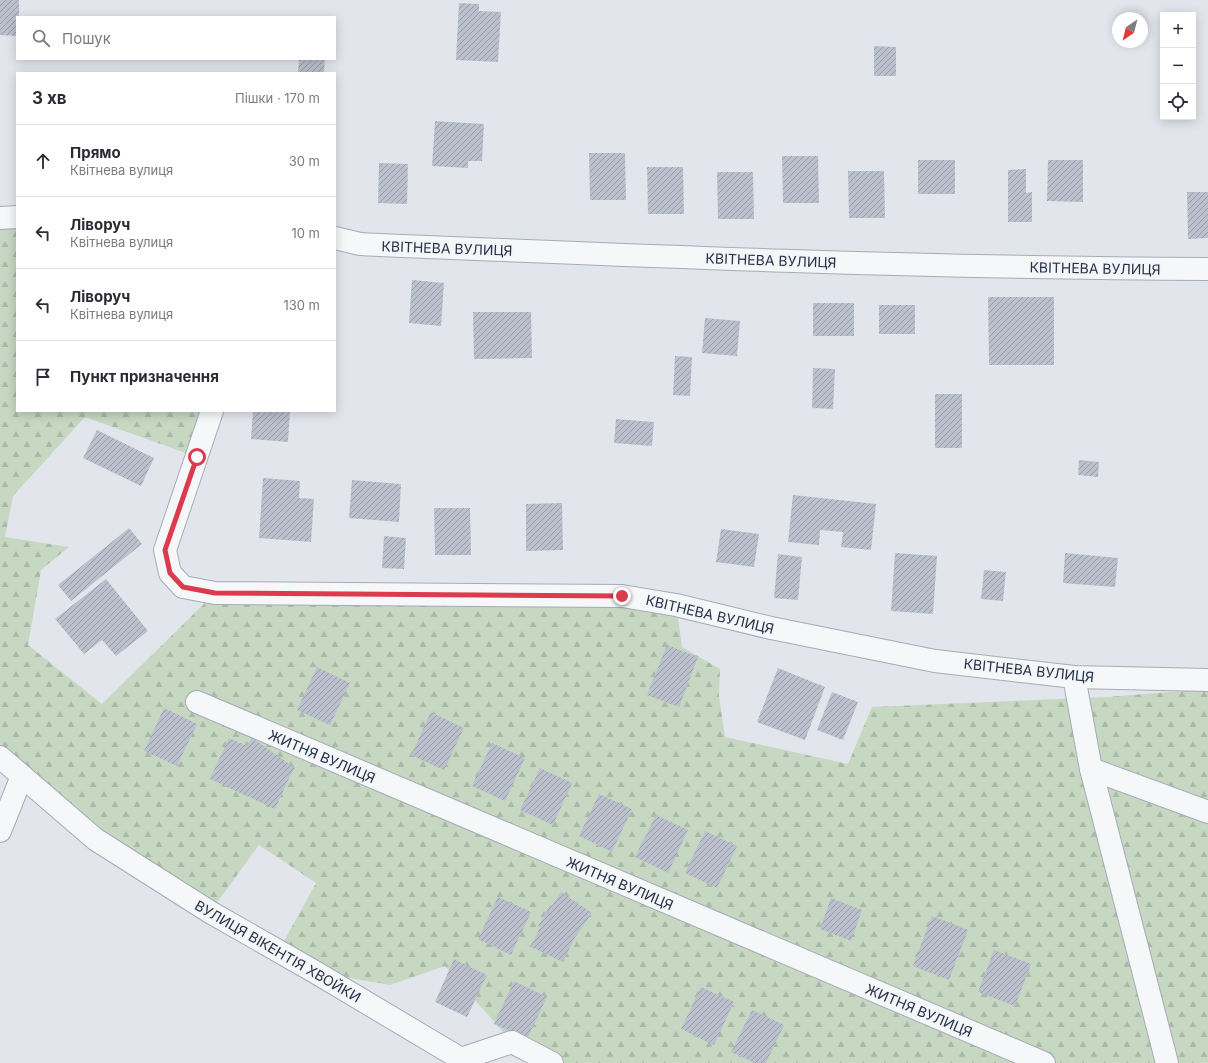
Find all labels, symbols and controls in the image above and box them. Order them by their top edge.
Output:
north arrow [1112,12,1148,48]
map controls [1160,12,1196,120]
button: + [1160,12,1196,48]
search box [16,16,336,60]
icon: search [30,27,52,49]
text: Пошук [62,29,111,48]
button: − [1160,48,1196,84]
button: locate [1160,84,1196,120]
text: 3 хв [32,88,67,108]
text: Пішки · 170 m [235,90,320,106]
text: Прямо [70,143,121,162]
icon: ahead [32,150,54,172]
text: 30 m [289,153,320,169]
text: Квітнева вулиця [70,162,173,178]
text: Ліворуч [70,215,130,234]
icon: left [32,222,54,244]
text: 10 m [291,225,320,241]
text: Квітнева вулиця [70,234,173,250]
street label: КВІТНЕВА ВУЛИЦЯ [381,237,513,259]
street label: КВІТНЕВА ВУЛИЦЯ [705,249,837,271]
street label: КВІТНЕВА ВУЛИЦЯ [1029,258,1161,278]
text: Ліворуч [70,287,130,306]
icon: left [32,294,54,316]
text: 130 m [283,297,320,313]
text: Квітнева вулиця [70,306,173,322]
icon: arrive [32,366,54,388]
text: Пункт призначення [70,367,219,386]
route start [188,448,206,466]
route end [613,587,631,605]
street label: КВІТНЕВА ВУЛИЦЯ [644,591,776,637]
street label: КВІТНЕВА ВУЛИЦЯ [963,655,1095,685]
street label: ЖИТНЯ ВУЛИЦЯ [266,726,378,786]
street label: ЖИТНЯ ВУЛИЦЯ [564,853,676,913]
street label: ВУЛИЦЯ ВІКЕНТІЯ ХВОЙКИ [192,896,365,1006]
street label: ЖИТНЯ ВУЛИЦЯ [863,980,975,1040]

